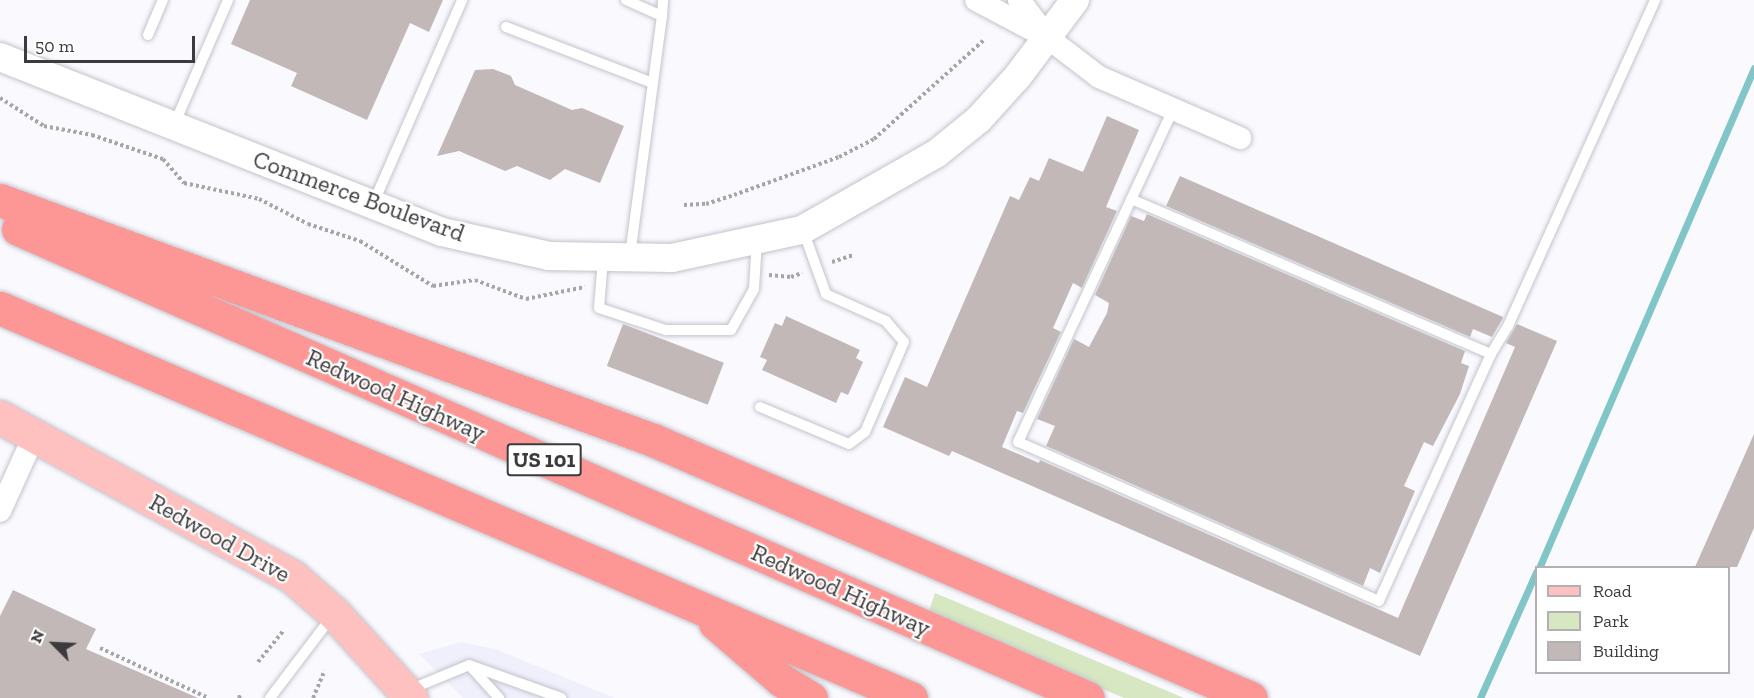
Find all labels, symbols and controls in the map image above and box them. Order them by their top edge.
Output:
scale bar [27,24,198,62]
text: 50 m [35,35,74,57]
street label: Commerce Boulevard [249,144,469,248]
street label: Redwood Highway [302,343,490,447]
road number: US 101 [506,441,582,479]
street label: Redwood Drive [145,487,295,589]
street label: Redwood Highway [747,538,935,642]
legend [1535,566,1730,674]
text: Road [1593,580,1632,602]
text: Park [1593,610,1629,632]
north arrow [24,614,84,674]
text: N [26,627,48,646]
text: Building [1593,640,1659,662]

